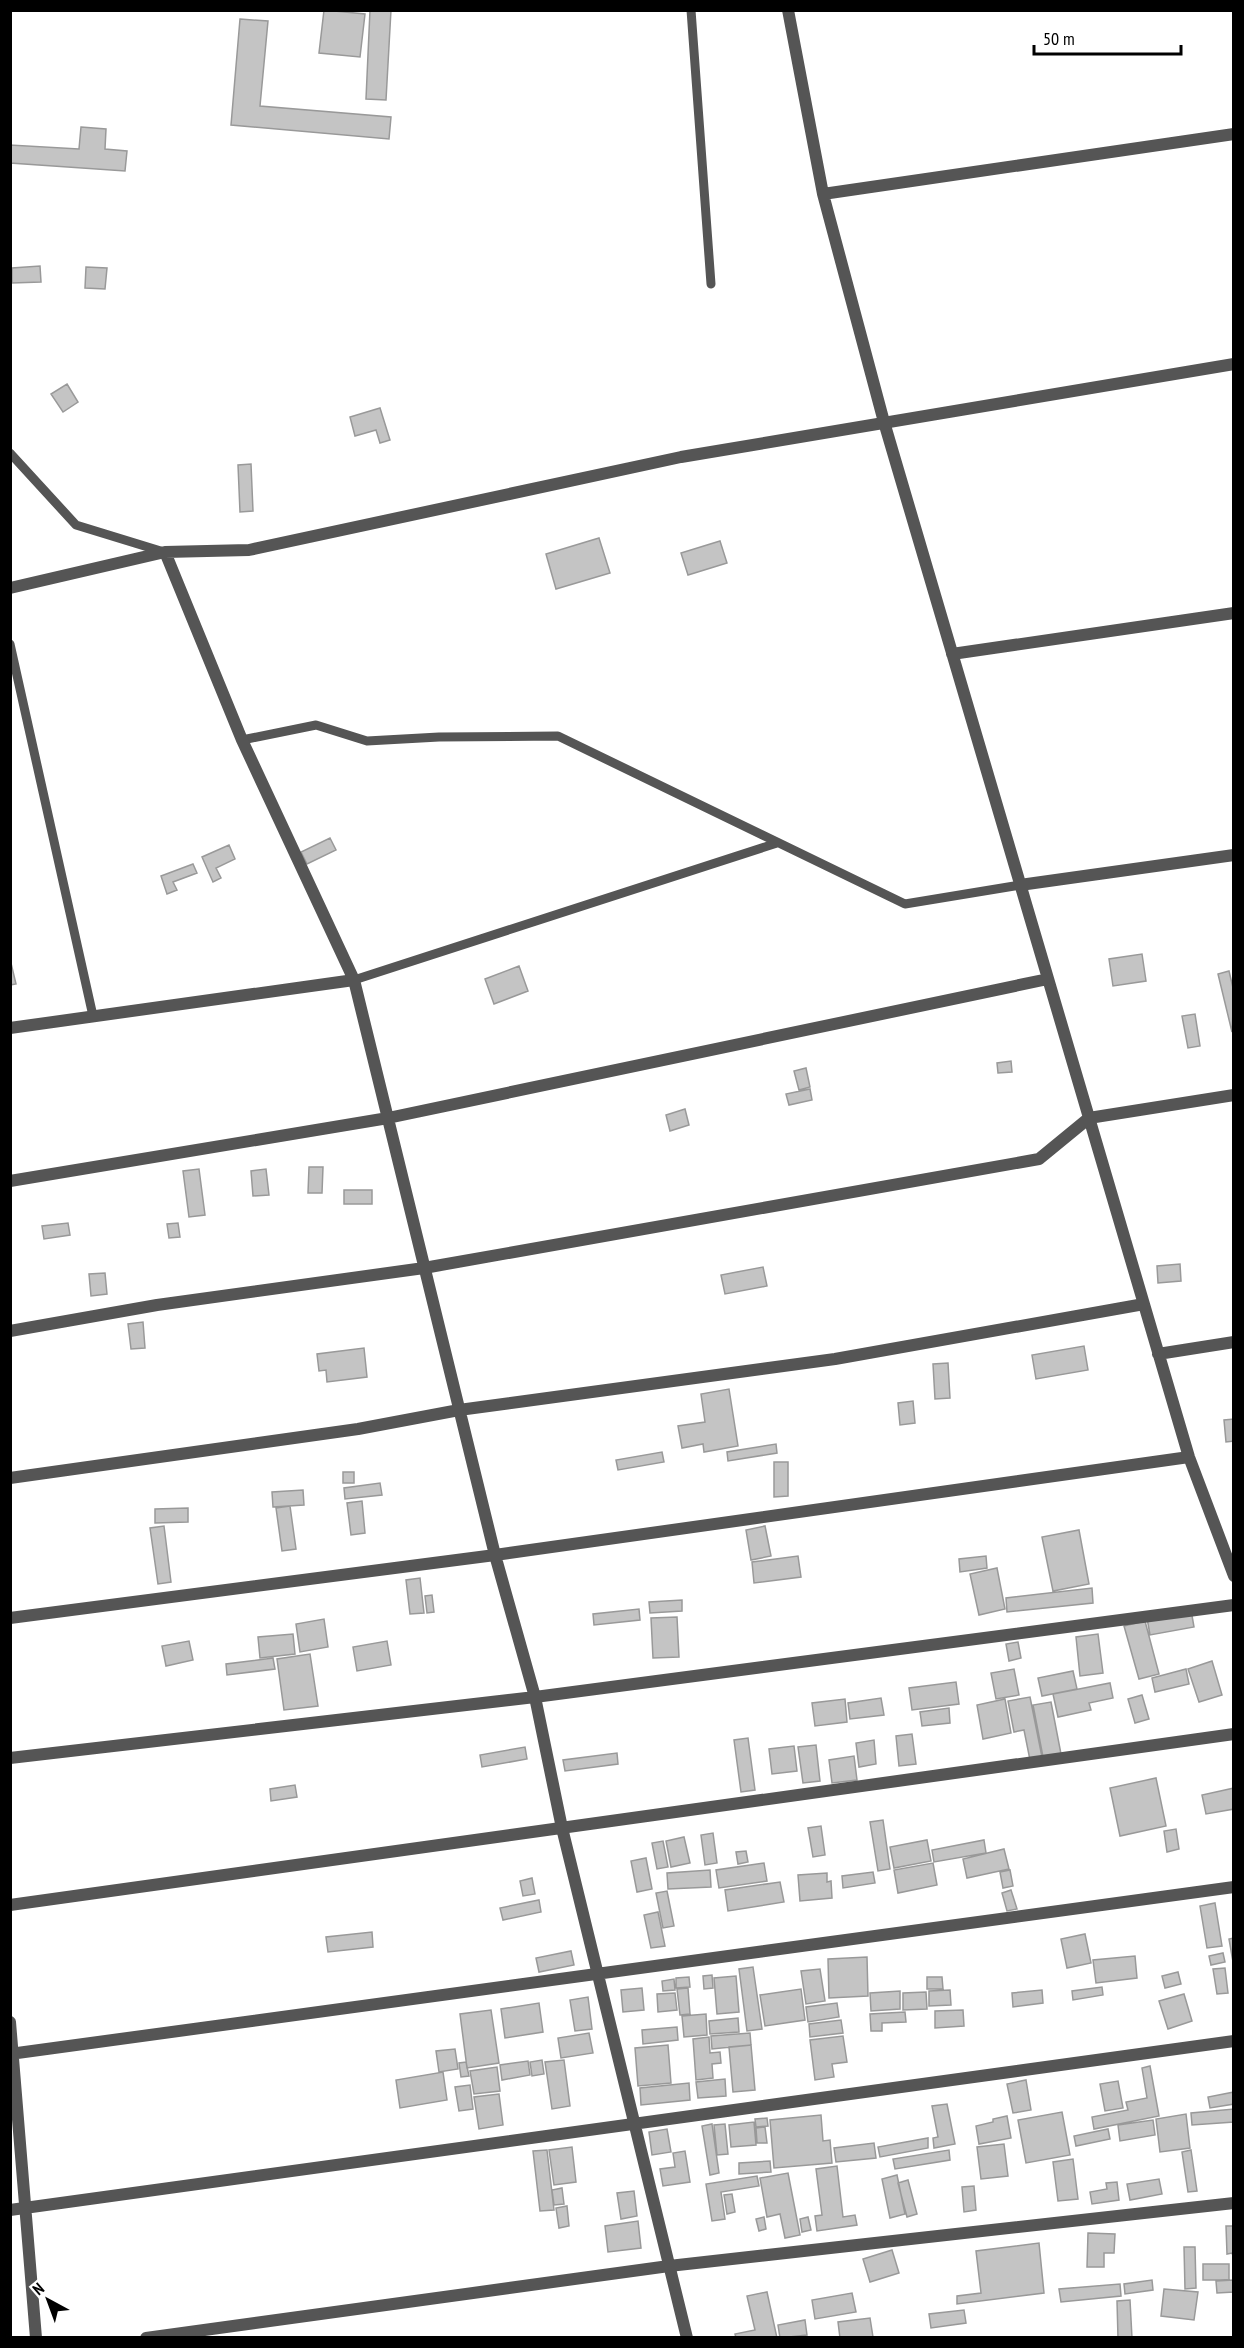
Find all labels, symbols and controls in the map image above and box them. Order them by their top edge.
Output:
scale bar [1034,18,1181,56]
text: 50 m [1043,27,1075,50]
north arrow [18,2270,78,2330]
text: N [28,2278,48,2299]

